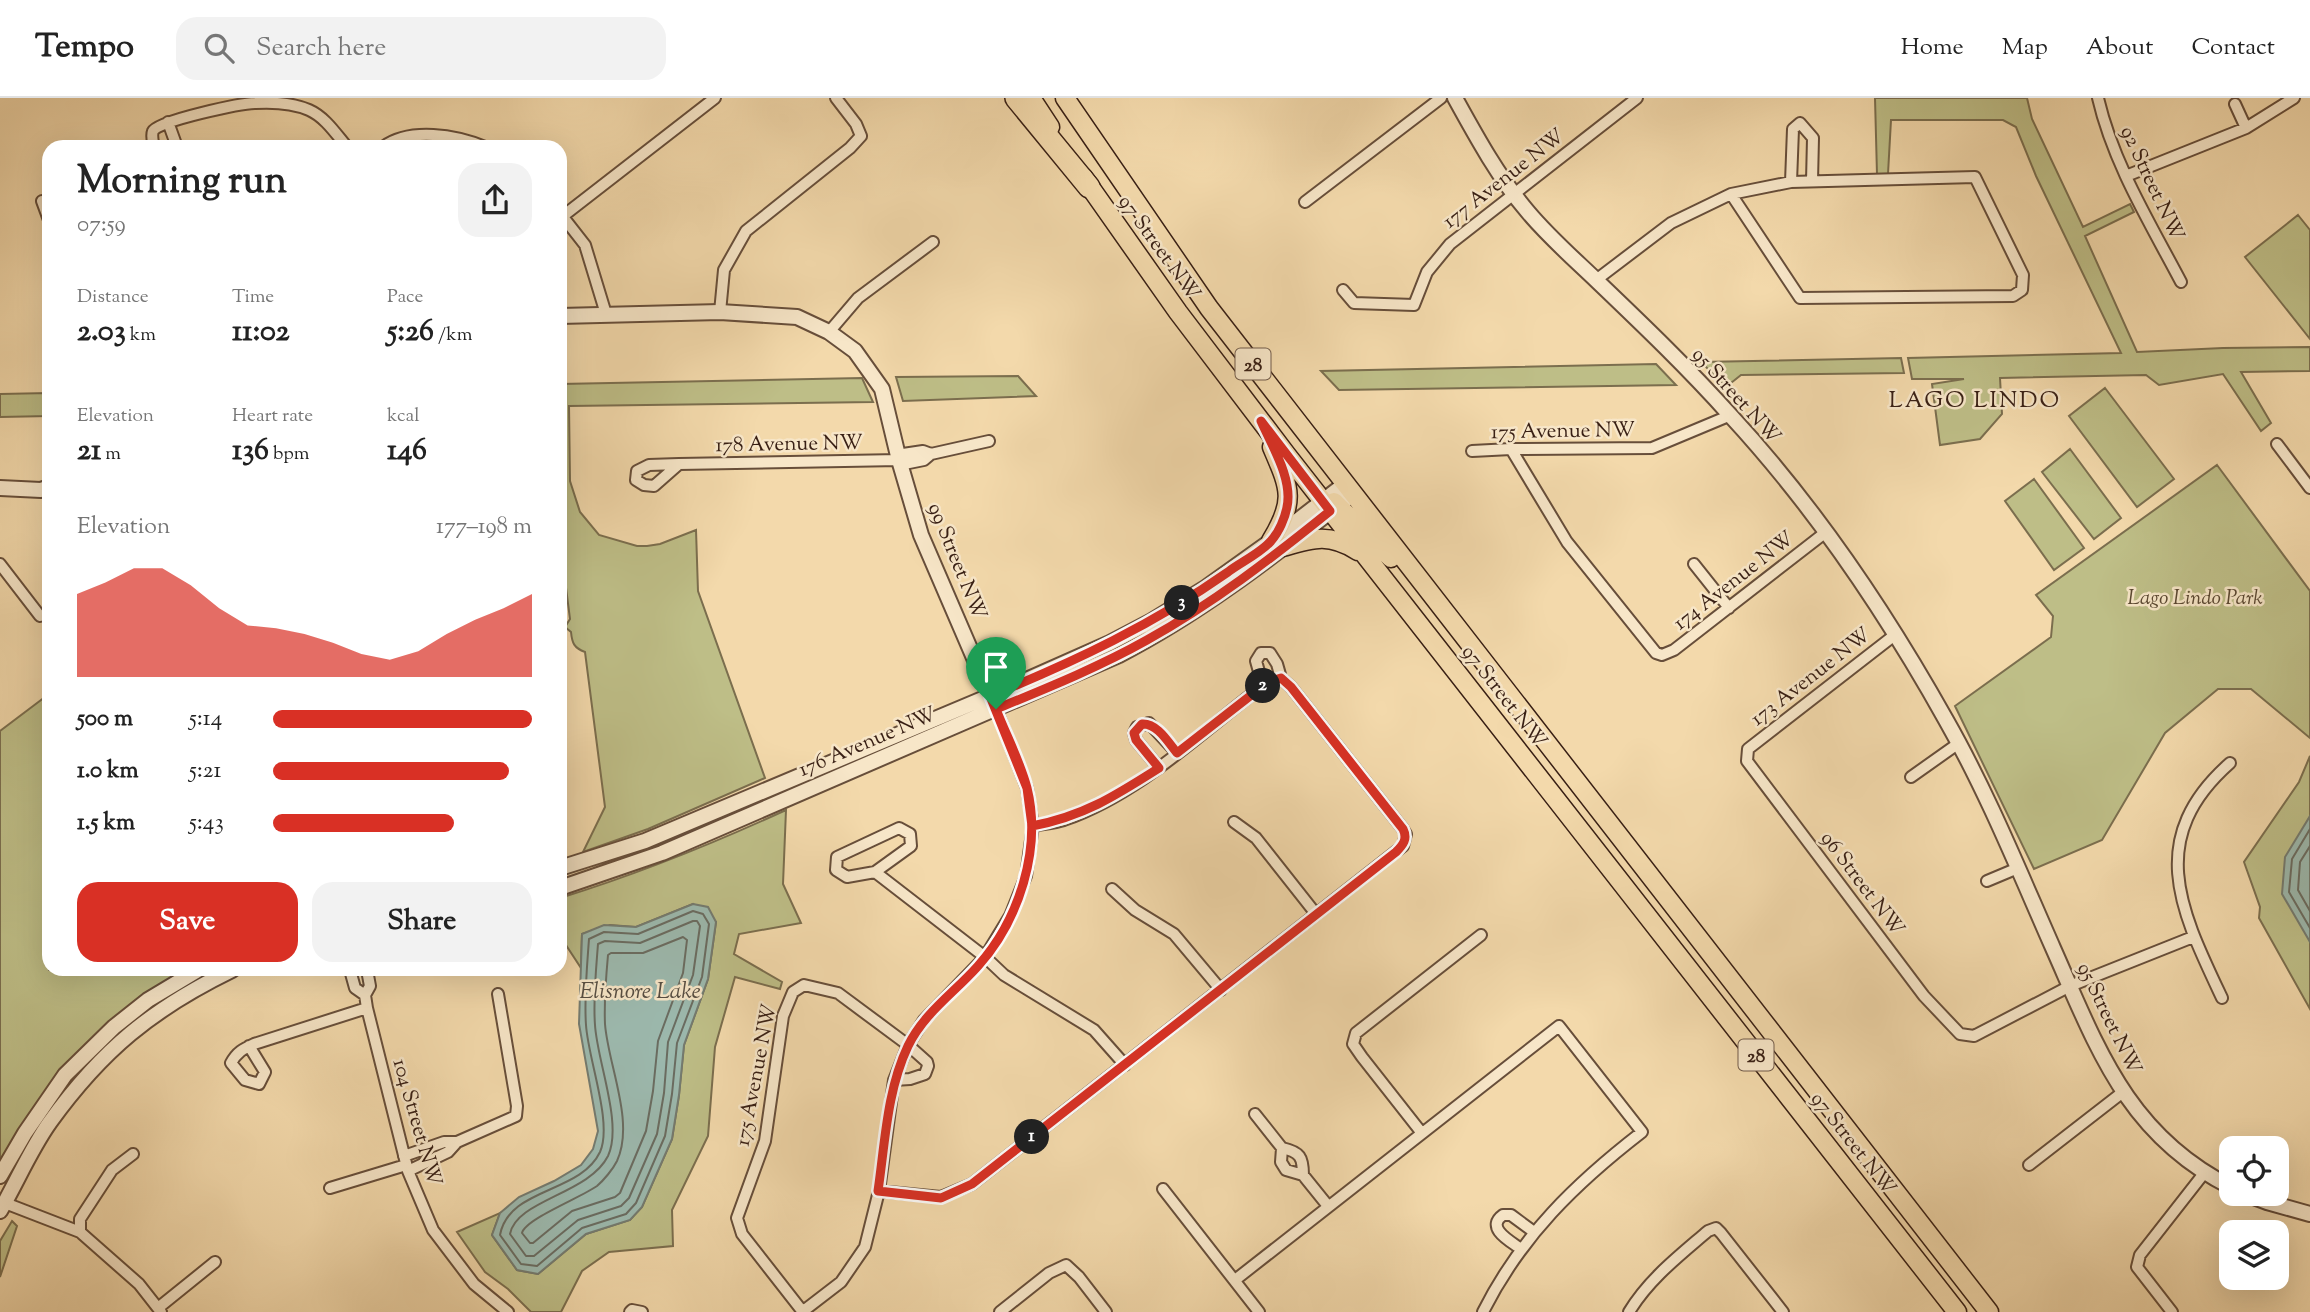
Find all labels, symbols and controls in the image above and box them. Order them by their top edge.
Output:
search box [176,17,666,80]
text: Tempo [35,24,134,72]
icon: search [200,29,238,67]
text: Search here [256,30,386,67]
text: Home [1901,31,1964,65]
text: Map [2002,31,2048,65]
text: About [2086,31,2153,65]
text: Contact [2191,31,2275,65]
street label: 177 Avenue NW [1437,122,1572,237]
street label: 92 Street NW [2112,122,2191,246]
text: Morning run [77,156,287,210]
button: share [458,163,532,237]
street label: 97 Street NW [1110,189,1207,307]
text: 07:59 [77,209,126,242]
text: Distance [77,284,149,311]
text: Time [232,284,274,311]
text: Pace [387,284,423,311]
text: 2.03 [77,311,126,354]
text: 11:02 [232,311,290,354]
text: 5:26 [387,311,434,354]
text: km [126,322,156,349]
text: /km [434,322,472,349]
street label: 95 Street NW [1684,341,1787,451]
road number: 28 [1236,348,1270,380]
district label: LAGO LINDO [1889,385,2061,418]
text: Elevation [77,403,154,430]
text: Heart rate [232,403,313,430]
text: kcal [387,403,420,430]
street label: 175 Avenue NW [1491,416,1635,448]
street label: 178 Avenue NW [715,429,863,461]
text: 21 [77,430,101,473]
text: 136 [232,430,269,473]
text: 146 [387,430,427,473]
text: m [101,441,121,468]
text: bpm [269,441,309,468]
street label: 99 Street NW [919,499,993,625]
text: Elevation [77,511,170,544]
text: 177–198 m [436,511,532,544]
street label: 174 Avenue NW [1667,525,1801,638]
park label: Lago Lindo Park [2127,584,2263,614]
pin: 3 [1164,586,1200,620]
text: 3 [1178,589,1185,616]
street label: 173 Avenue NW [1745,621,1878,734]
pin [966,637,1026,709]
street label: 97 Street NW [1453,639,1553,755]
icon: arrive [977,648,1015,686]
pin: 2 [1246,668,1280,704]
text: 2 [1258,672,1267,699]
street label: 176 Avenue NW [794,700,941,785]
text: 500 m [77,703,133,736]
text: 5:14 [189,703,222,736]
text: 1.0 km [77,755,139,788]
text: 5:21 [189,755,221,788]
text: 1.5 km [77,807,135,840]
text: 5:43 [189,807,224,840]
street label: 96 Street NW [1812,826,1911,943]
button: Save [77,882,298,962]
button: Share [312,882,532,962]
street label: 95 Street NW [2068,958,2148,1080]
water label: Elisnore Lake [579,976,701,1009]
street label: 175 Avenue NW [728,1002,785,1149]
road number: 28 [1738,1040,1774,1071]
street label: 104 Street NW [384,1056,449,1190]
street label: 97 Street NW [1802,1086,1902,1202]
pin: 1 [1014,1119,1050,1154]
text: 1 [1028,1123,1035,1150]
map controls [2219,1136,2289,1290]
button: locate [2219,1136,2289,1206]
button: layers [2219,1220,2289,1290]

